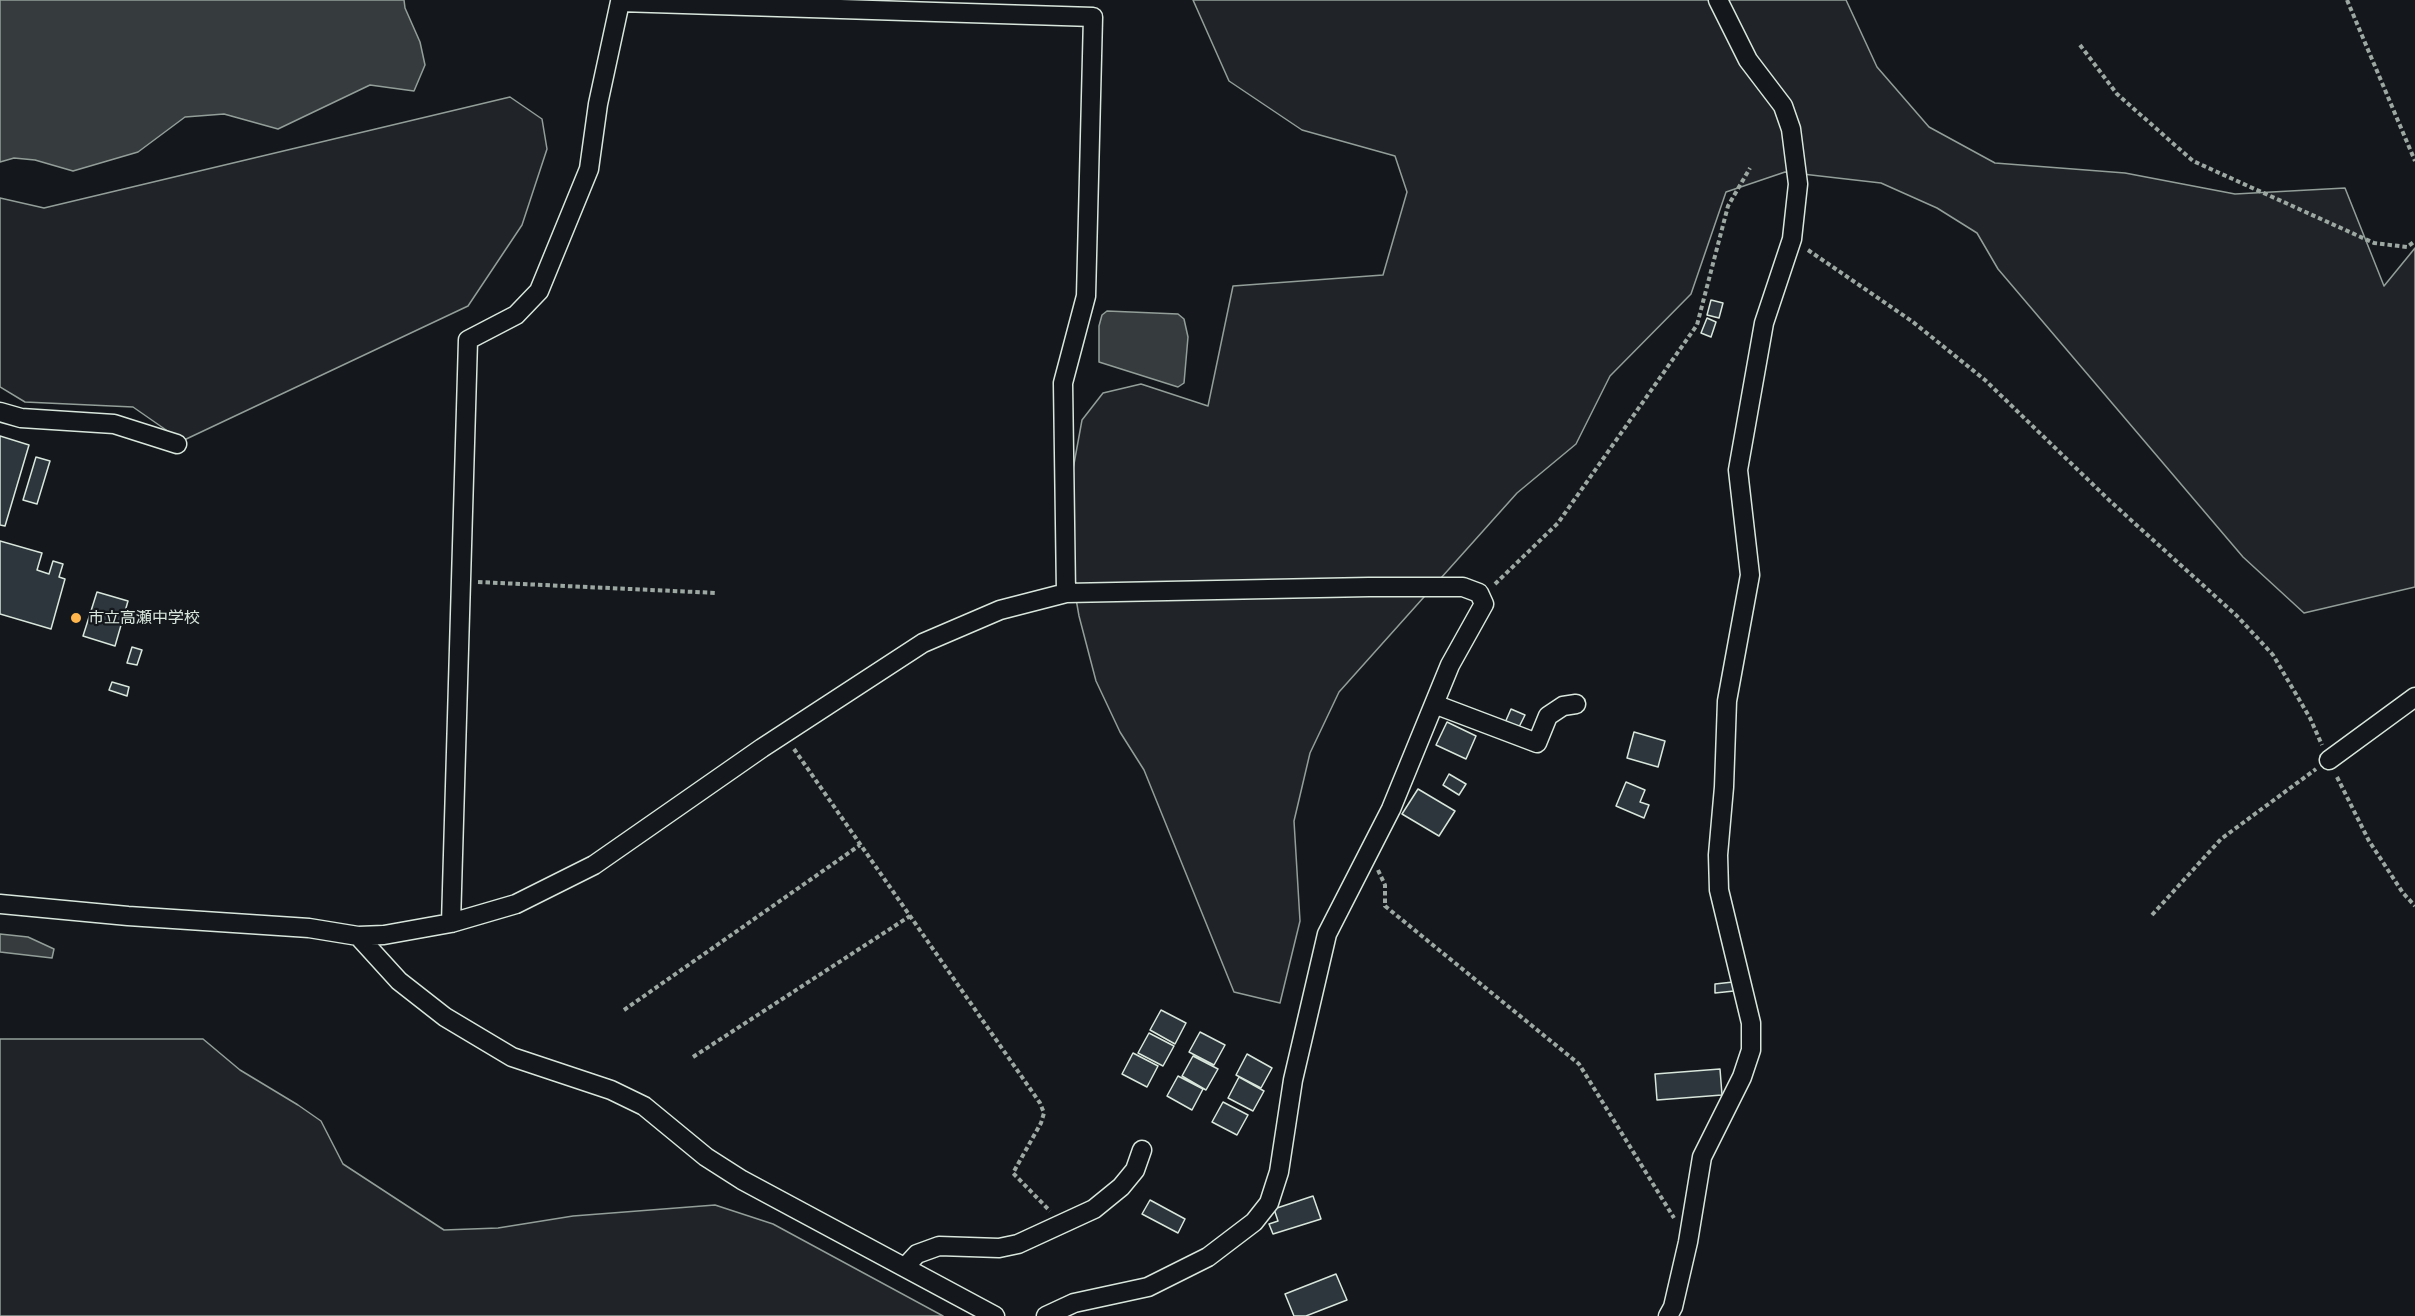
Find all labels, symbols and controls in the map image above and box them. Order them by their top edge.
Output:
place label: 市立高瀬中学校 [88,608,200,628]
marker: 市立高瀬中学校 [69,611,83,625]

